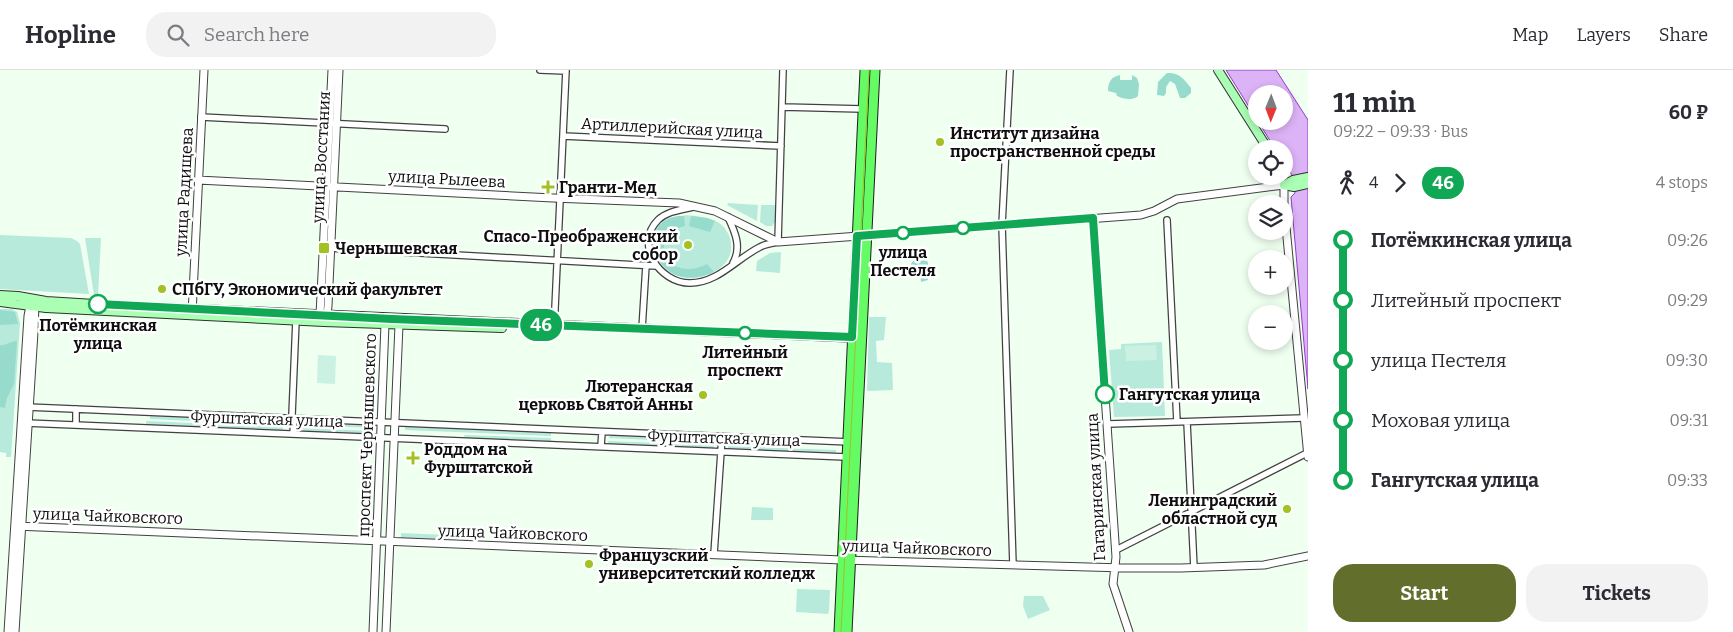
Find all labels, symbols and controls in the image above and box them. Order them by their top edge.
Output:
search box [146,12,496,57]
text: Hopline [25,21,116,49]
icon: search [164,21,192,49]
text: Search here [204,23,309,46]
text: Map [1512,24,1548,46]
text: Layers [1576,24,1631,46]
text: Share [1659,24,1708,46]
north arrow [1248,85,1292,130]
map controls [1248,85,1293,350]
text: 11 min [1333,86,1416,119]
street label: улица Восстания [308,90,334,224]
text: 60 ₽ [1669,101,1708,124]
street label: Артиллерийская улица [580,114,764,142]
text: 09:22 – 09:33 · Bus [1333,122,1468,141]
place label: Институт дизайна пространственной среды [950,124,1156,161]
street label: улица Радищева [171,127,197,258]
marker: Институт дизайна пространственной среды [934,136,946,148]
button: locate [1248,140,1293,185]
street label: улица Рылеева [387,166,506,192]
icon: walk [1333,169,1361,197]
icon: forward [1386,169,1414,197]
text: 46 [1432,172,1454,194]
text: 4 [1369,173,1378,192]
text: 4 stops [1656,173,1708,192]
place label: Гранти-Мед [559,178,657,197]
marker: Гранти-Мед [541,180,555,194]
button: layers [1248,195,1293,240]
unlabelled marker [956,221,970,235]
marker: улица Пестеля [896,226,910,240]
place label: Спасо-Преображенский собор [484,227,678,264]
text: Потёмкинская улица [1371,229,1572,252]
text: 09:26 [1667,231,1708,250]
place label: Чернышевская [335,239,458,258]
marker: Спасо-Преображенский собор [682,239,694,251]
marker: Чернышевская [317,241,331,255]
place label: улица Пестеля [870,243,936,280]
button: + [1248,250,1293,295]
place label: СПбГУ, Экономический факультет [172,280,443,299]
marker: СПбГУ, Экономический факультет [156,283,168,295]
text: Литейный проспект [1371,289,1561,312]
text: 09:29 [1667,291,1708,310]
marker: Потёмкинская улица [88,294,108,314]
button: − [1248,305,1293,350]
line badge: 46 [518,309,564,341]
text: 46 [530,314,552,336]
place label: Потёмкинская улица [39,316,157,353]
marker: Литейный проспект [738,326,752,340]
street label: проспект Чернышевского [354,333,380,537]
place label: Литейный проспект [702,343,788,380]
text: улица Пестеля [1371,349,1506,372]
text: 09:30 [1666,351,1708,370]
place label: Лютеранская церковь Святой Анны [519,377,693,414]
marker: Гангутская улица [1095,384,1115,404]
place label: Гангутская улица [1119,385,1260,404]
marker: Лютеранская церковь Святой Анны [697,389,709,401]
street label: Фурштатская улица [190,407,344,431]
text: Моховая улица [1371,409,1510,432]
text: 09:31 [1669,411,1708,430]
street label: Гагаринская улица [1083,412,1109,561]
street label: Фурштатская улица [647,426,801,450]
place label: Роддом на Фурштатской [424,440,533,477]
marker: Роддом на Фурштатской [406,451,420,465]
text: Гангутская улица [1371,469,1539,492]
text: 09:33 [1667,471,1708,490]
place label: Ленинградский областной суд [1148,491,1278,528]
marker: Ленинградский областной суд [1281,503,1293,515]
street label: улица Чайковского [32,504,183,528]
street label: улица Чайковского [437,521,588,545]
street label: улица Чайковского [841,536,992,560]
place label: Французский университетский колледж [598,546,815,583]
marker: Французский университетский колледж [583,558,595,570]
button: Start [1333,564,1516,622]
button: Tickets [1526,564,1708,622]

